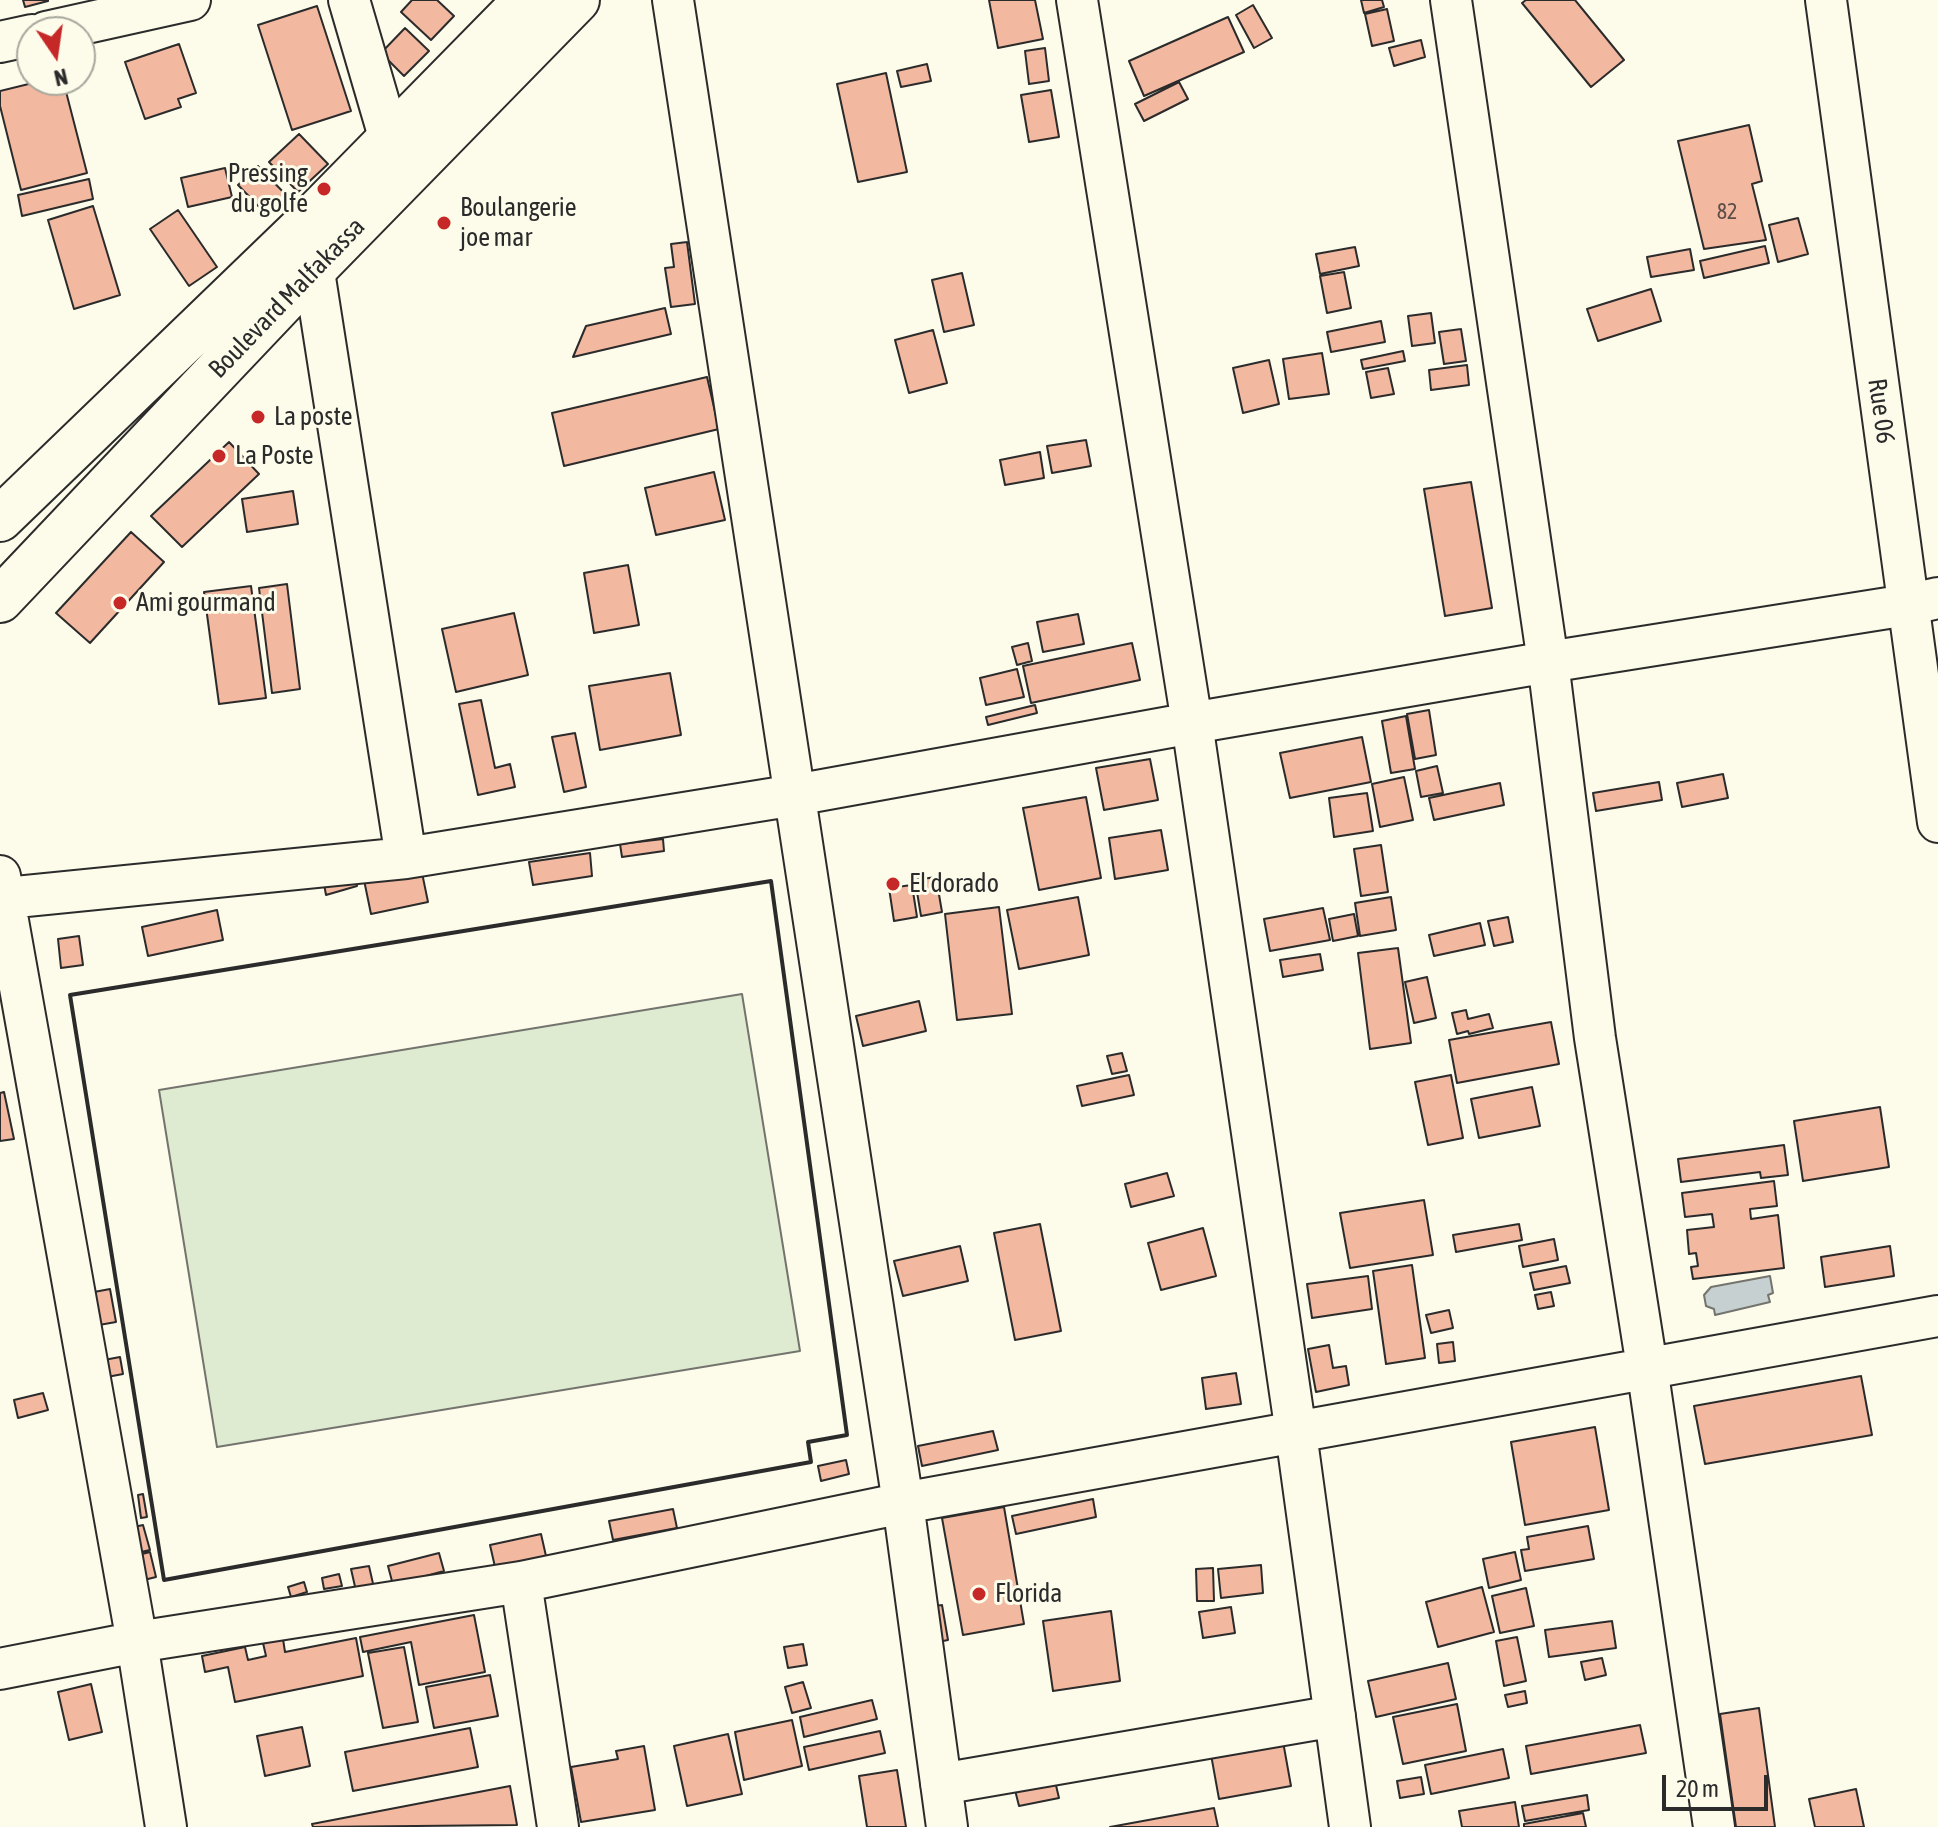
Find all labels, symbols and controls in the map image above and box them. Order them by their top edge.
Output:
north arrow [16,16,96,96]
text: N [52,63,70,92]
place label: Pressing du golfe [228,158,308,220]
marker: Pressing du golfe [315,180,333,198]
place label: Boulangerie joe mar [460,192,577,254]
house number: 82 [1717,199,1737,225]
street label: Boulevard Malfakassa [202,211,372,385]
marker: Boulangerie joe mar [435,214,453,232]
street label: Rue 06 [1861,376,1901,446]
place label: La poste [274,401,352,433]
marker: La poste [249,408,267,426]
place label: La Poste [235,440,314,472]
marker: La Poste [210,447,228,465]
place label: Ami gourmand [136,587,276,619]
marker: Ami gourmand [111,594,129,612]
place label: El dorado [909,868,999,900]
marker: El dorado [884,875,902,893]
place label: Florida [995,1578,1062,1610]
marker: Florida [970,1585,988,1603]
scale bar [1666,1759,1772,1809]
text: 20 m [1676,1775,1719,1802]

